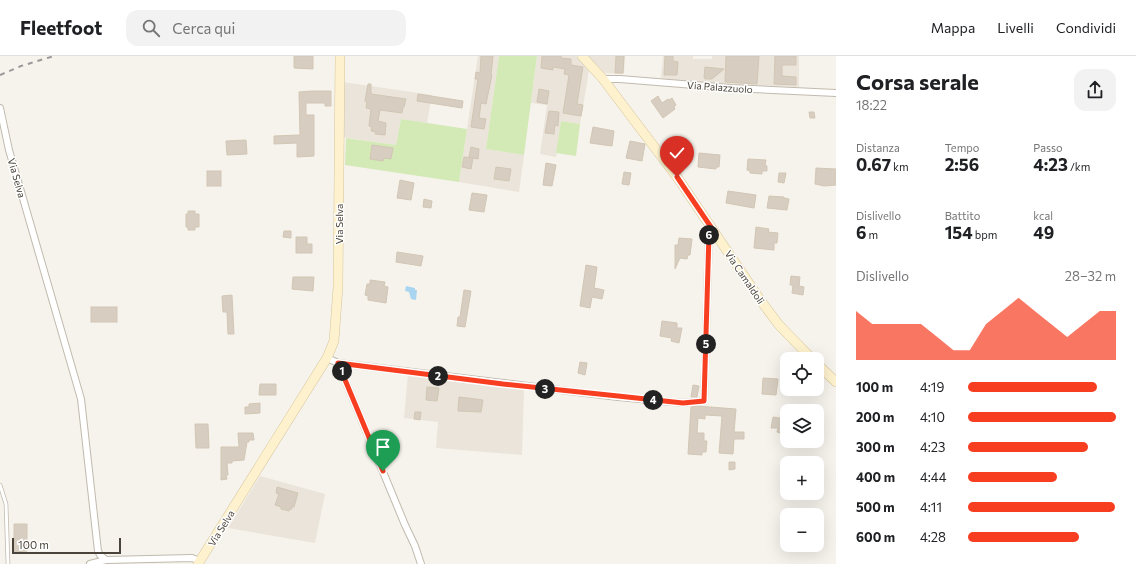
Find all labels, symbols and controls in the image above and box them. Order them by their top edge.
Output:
search box [126,10,406,46]
text: Fleetfoot [20,16,102,39]
icon: search [140,17,162,39]
text: Cerca qui [172,19,235,37]
text: Mappa [931,19,975,36]
text: Livelli [997,19,1034,36]
text: Condividi [1056,19,1116,36]
text: Corsa serale [856,68,979,95]
button: share [1074,69,1116,111]
street label: Via Palazzuolo [687,79,753,95]
text: 18:22 [856,97,887,113]
pin [660,136,694,177]
text: Distanza [856,141,900,154]
text: Tempo [945,141,979,154]
text: Passo [1033,141,1063,154]
icon: check [666,142,688,164]
text: 0.67 [856,154,891,175]
text: 2:56 [945,154,979,175]
text: 4:23 [1033,154,1068,175]
street label: Via Selva [6,157,28,199]
text: km [891,160,909,173]
text: /km [1068,160,1090,173]
street label: Via Selva [333,204,345,244]
text: Dislivello [856,209,901,222]
text: Battito [945,209,980,222]
text: kcal [1033,209,1053,222]
text: 6 [856,222,867,243]
text: 154 [945,222,973,243]
text: 49 [1033,222,1054,243]
pin: 6 [699,225,719,245]
text: 6 [706,228,712,241]
text: m [867,228,878,241]
text: bpm [973,228,997,241]
street label: Via Camaldoli [723,248,767,306]
text: Dislivello [856,268,909,284]
text: 28–32 m [1065,268,1116,284]
pin: 5 [696,334,716,354]
text: 5 [703,337,709,350]
map controls [780,352,824,552]
button: locate [780,352,824,396]
pin: 1 [332,361,352,381]
text: 1 [340,364,344,377]
pin: 2 [428,366,448,386]
text: 2 [435,369,441,382]
pin: 3 [535,379,555,399]
text: 100 m [856,379,893,395]
text: 4:19 [920,379,944,395]
text: 3 [542,382,548,395]
pin: 4 [643,390,663,410]
text: 4 [650,393,656,406]
button: layers [780,404,824,448]
text: 200 m [856,409,894,425]
text: 4:10 [920,409,945,425]
pin [366,430,400,471]
icon: arrive [372,436,394,458]
text: 300 m [856,439,895,455]
text: 4:23 [920,439,946,455]
button: + [780,456,824,500]
text: 400 m [856,469,895,485]
text: 4:44 [920,469,946,485]
text: 500 m [856,499,895,515]
text: 4:11 [920,499,942,515]
street label: Via Selva [205,508,237,548]
button: − [780,508,824,552]
text: 600 m [856,529,895,545]
text: 4:28 [920,529,946,545]
scale bar [12,536,121,555]
text: 100 m [18,538,49,551]

